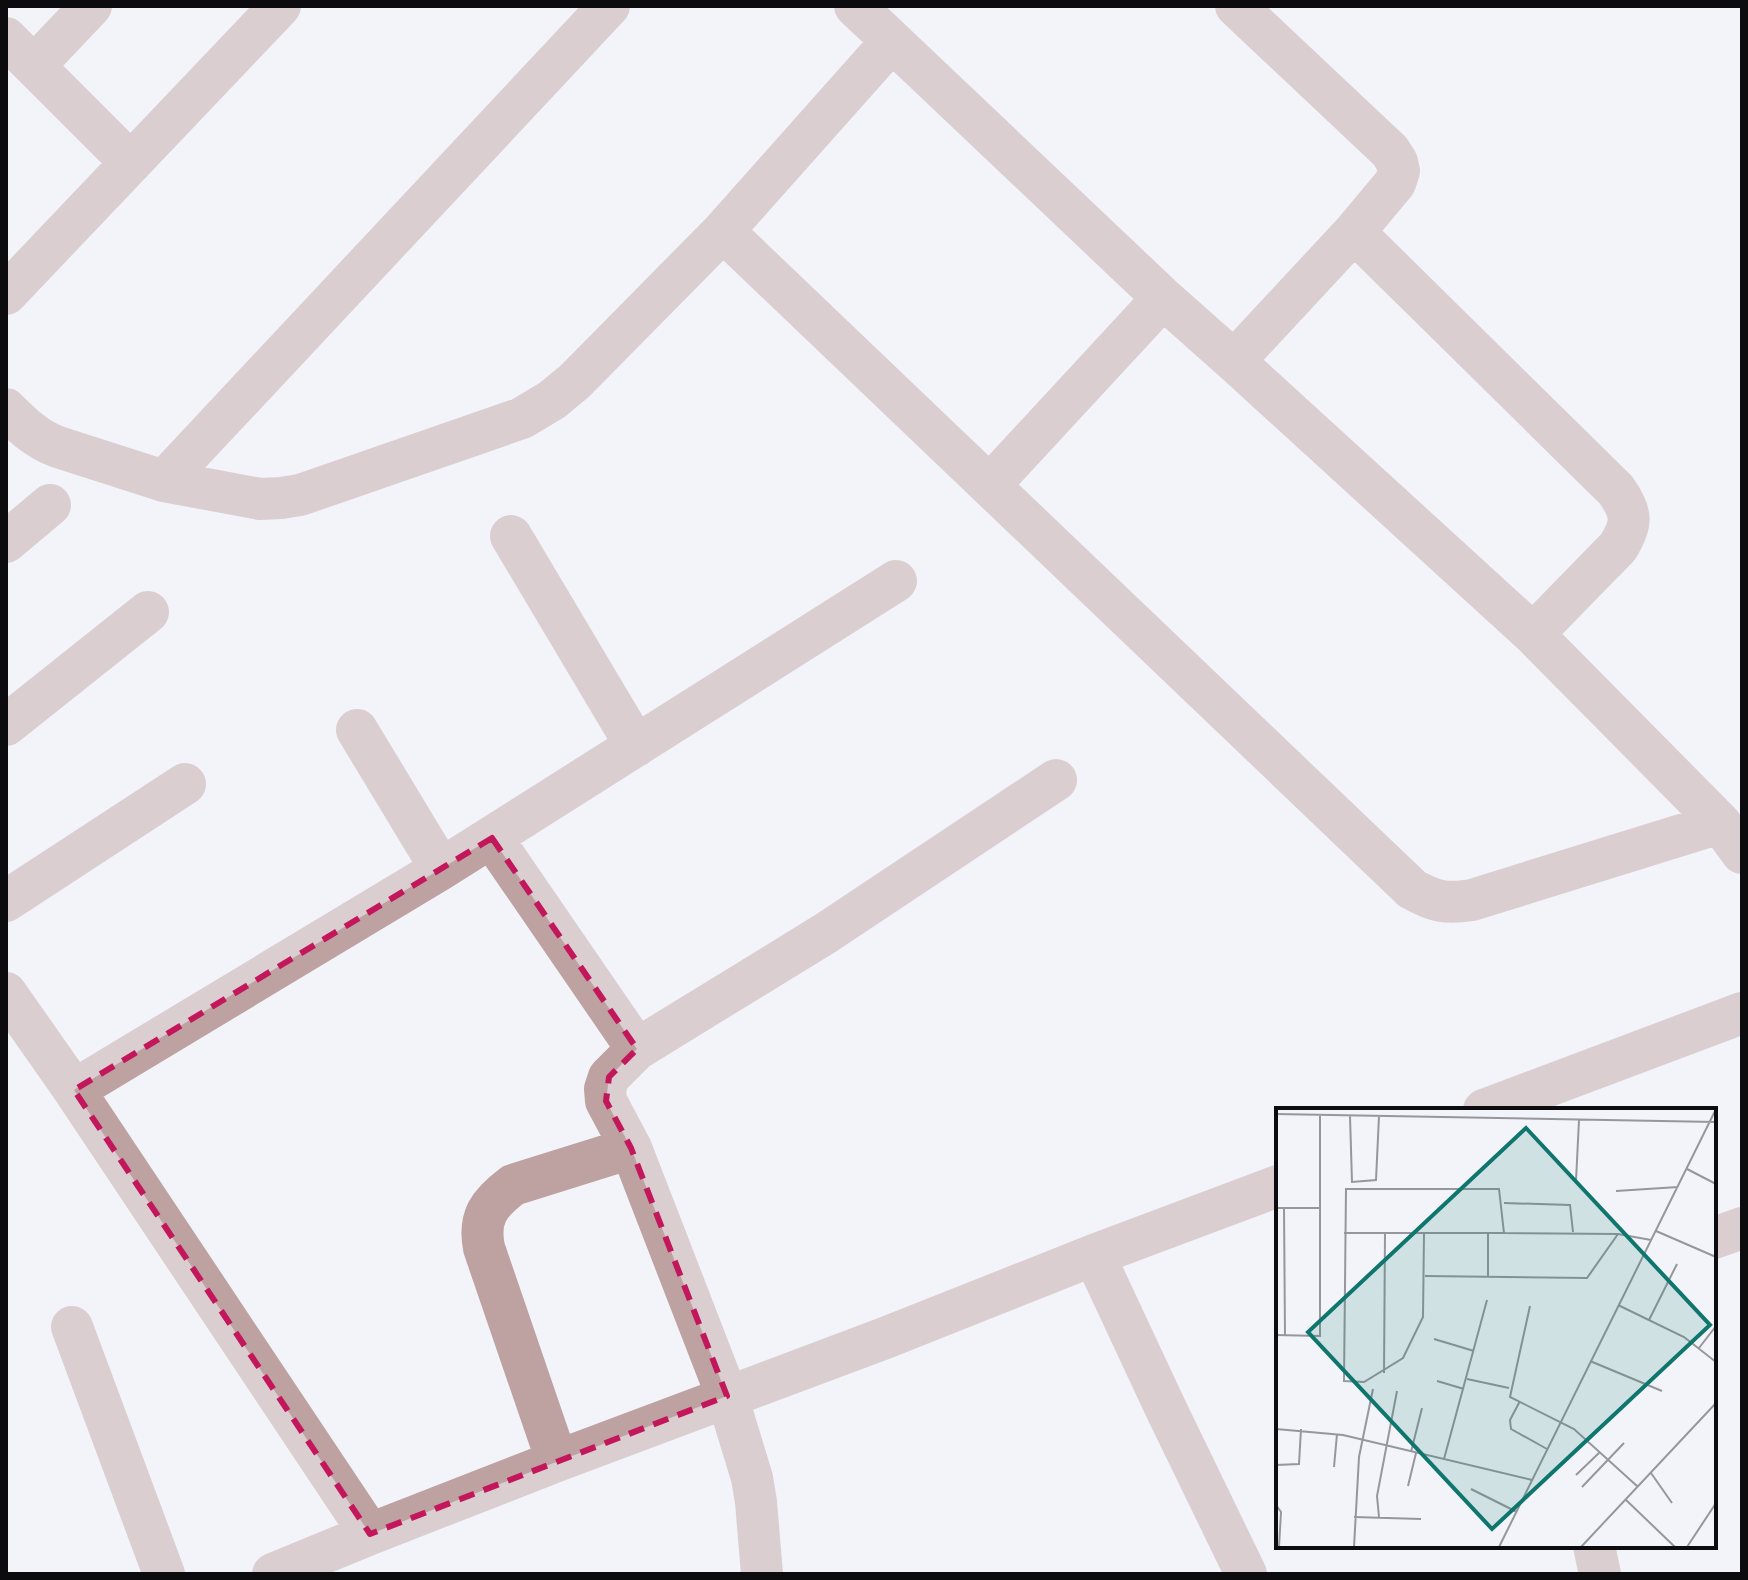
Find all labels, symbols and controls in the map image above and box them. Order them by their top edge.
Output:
inset map [1276,1108,1716,1548]

